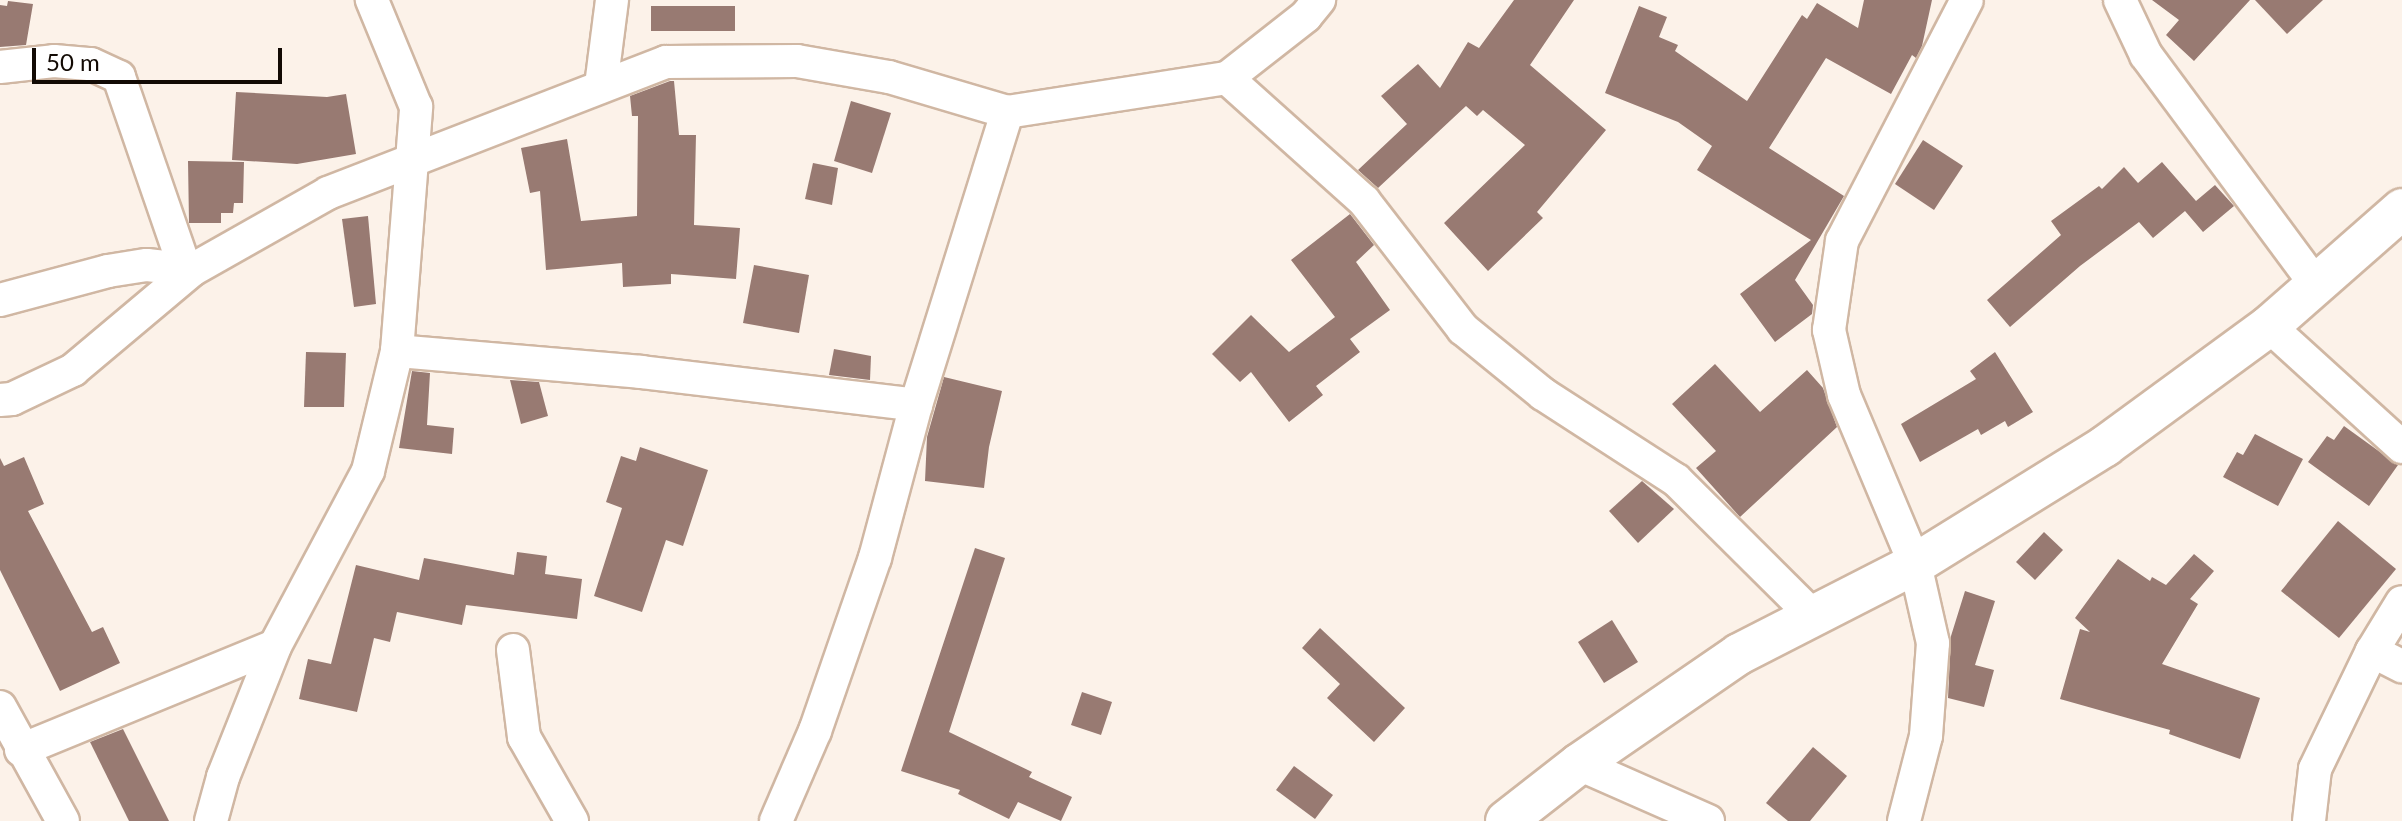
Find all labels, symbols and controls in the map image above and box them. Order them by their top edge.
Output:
scale bar [36,32,286,82]
text: 50 m [46,47,100,76]

